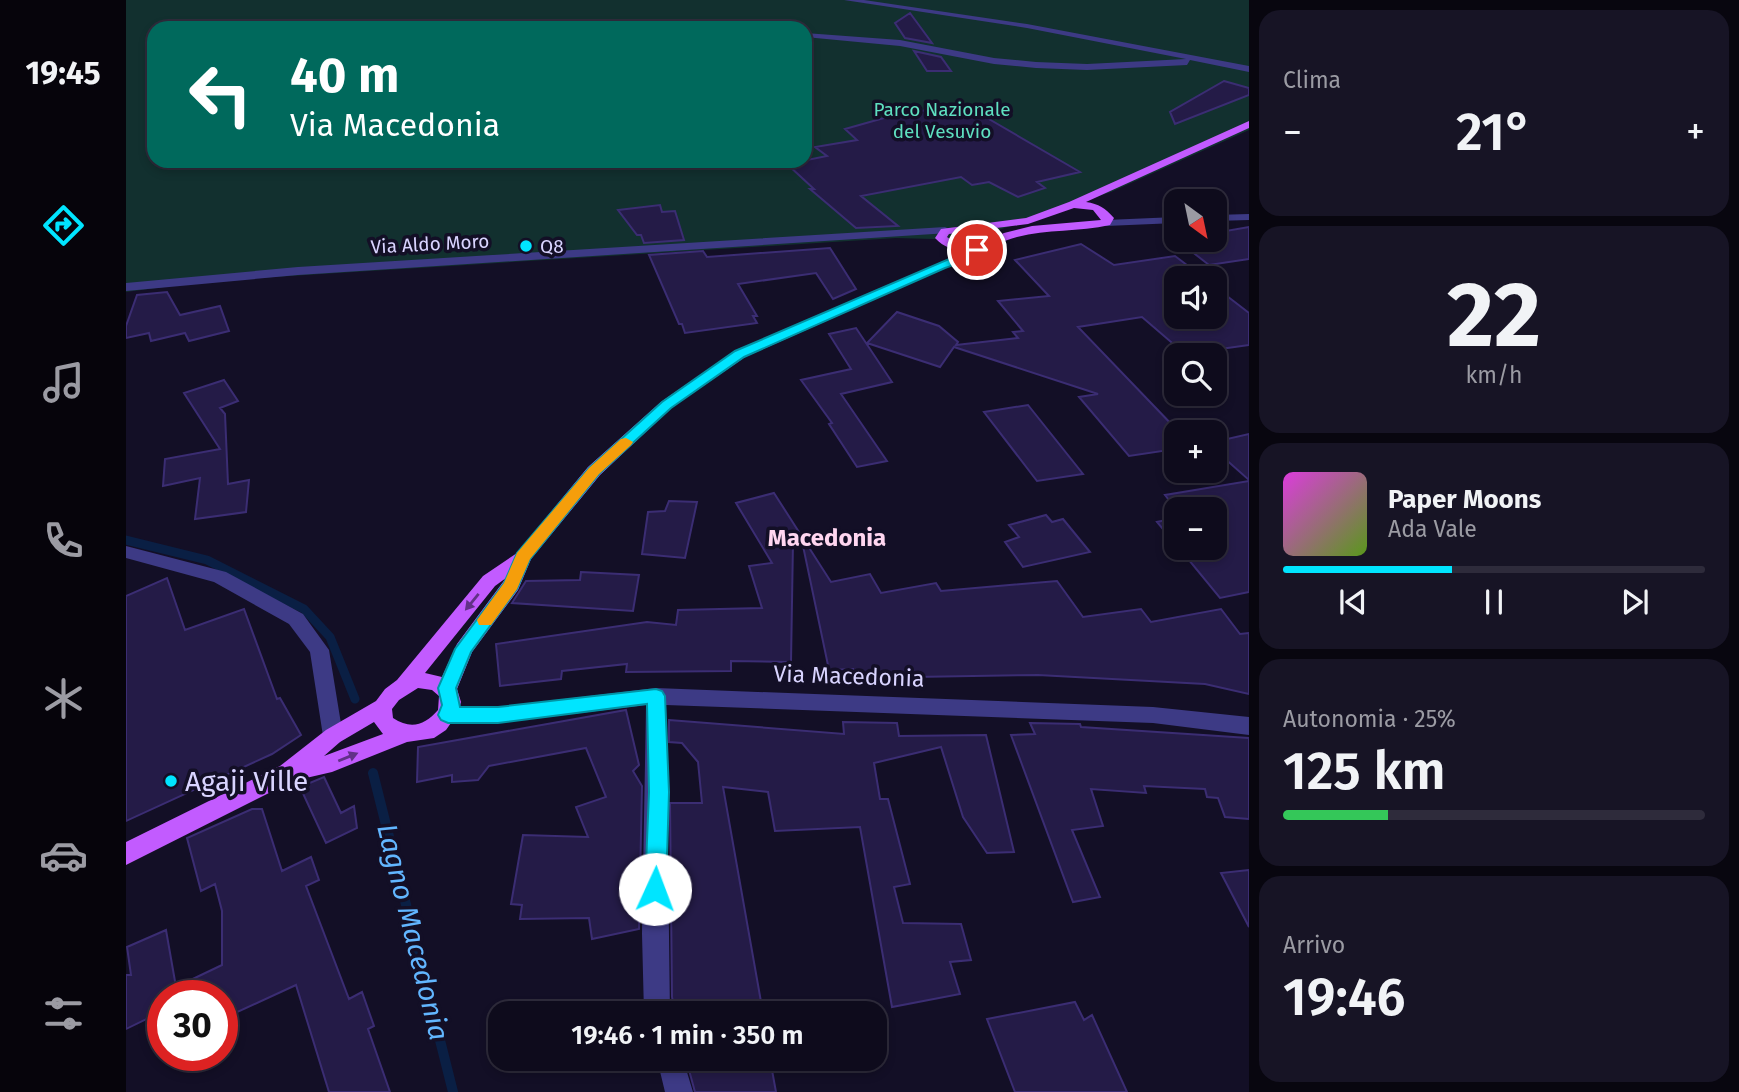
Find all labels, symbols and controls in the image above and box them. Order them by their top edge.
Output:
text: 40 m [290,46,399,105]
icon: left [175,49,266,140]
text: 19:45 [25,54,101,92]
text: Clima [1283,66,1341,94]
park label: Parco Nazionale del Vesuvio [873,98,1011,143]
text: 21° [1456,101,1532,164]
text: Via Macedonia [290,106,500,144]
text: − [1283,109,1302,155]
text: + [1686,109,1705,155]
north arrow [1164,189,1227,252]
map controls [1164,189,1227,560]
icon: directions [39,201,88,250]
pin [947,220,1007,280]
street label: Via Aldo Moro [370,229,490,259]
icon: arrive [958,231,996,269]
place label: Q8 [540,235,564,258]
marker: Q8 [518,238,534,254]
text: 22 [1447,261,1541,370]
button: sound [1164,266,1227,329]
button: search [1164,343,1227,406]
icon: music [39,358,88,407]
text: km/h [1466,361,1522,389]
button: + [1164,420,1227,483]
text: Paper Moons [1388,484,1541,515]
button: − [1164,497,1227,560]
text: Ada Vale [1388,515,1477,543]
icon: phone [39,516,88,565]
district label: Macedonia [768,524,886,552]
icon: previous [1334,583,1372,621]
icon: pause [1475,583,1513,621]
icon: next [1616,583,1654,621]
one-way arrow [465,593,480,610]
street label: Via Macedonia [773,659,925,693]
icon: climate [39,674,88,723]
text: Autonomia · 25% [1283,705,1456,733]
text: 125 km [1283,740,1446,803]
one-way arrow [337,751,358,762]
place label: Agaji Ville [185,765,308,798]
marker: Agaji Ville [163,773,179,789]
water label: Lagno Macedonia [370,820,456,1044]
icon: car [39,831,88,880]
position arrow [618,852,692,926]
text: Arrivo [1283,931,1345,959]
text: 19:46 [1283,966,1406,1029]
speed limit sign: 30 [147,980,238,1071]
icon: filters [39,989,88,1038]
text: 19:46 · 1 min · 350 m [571,1020,804,1051]

